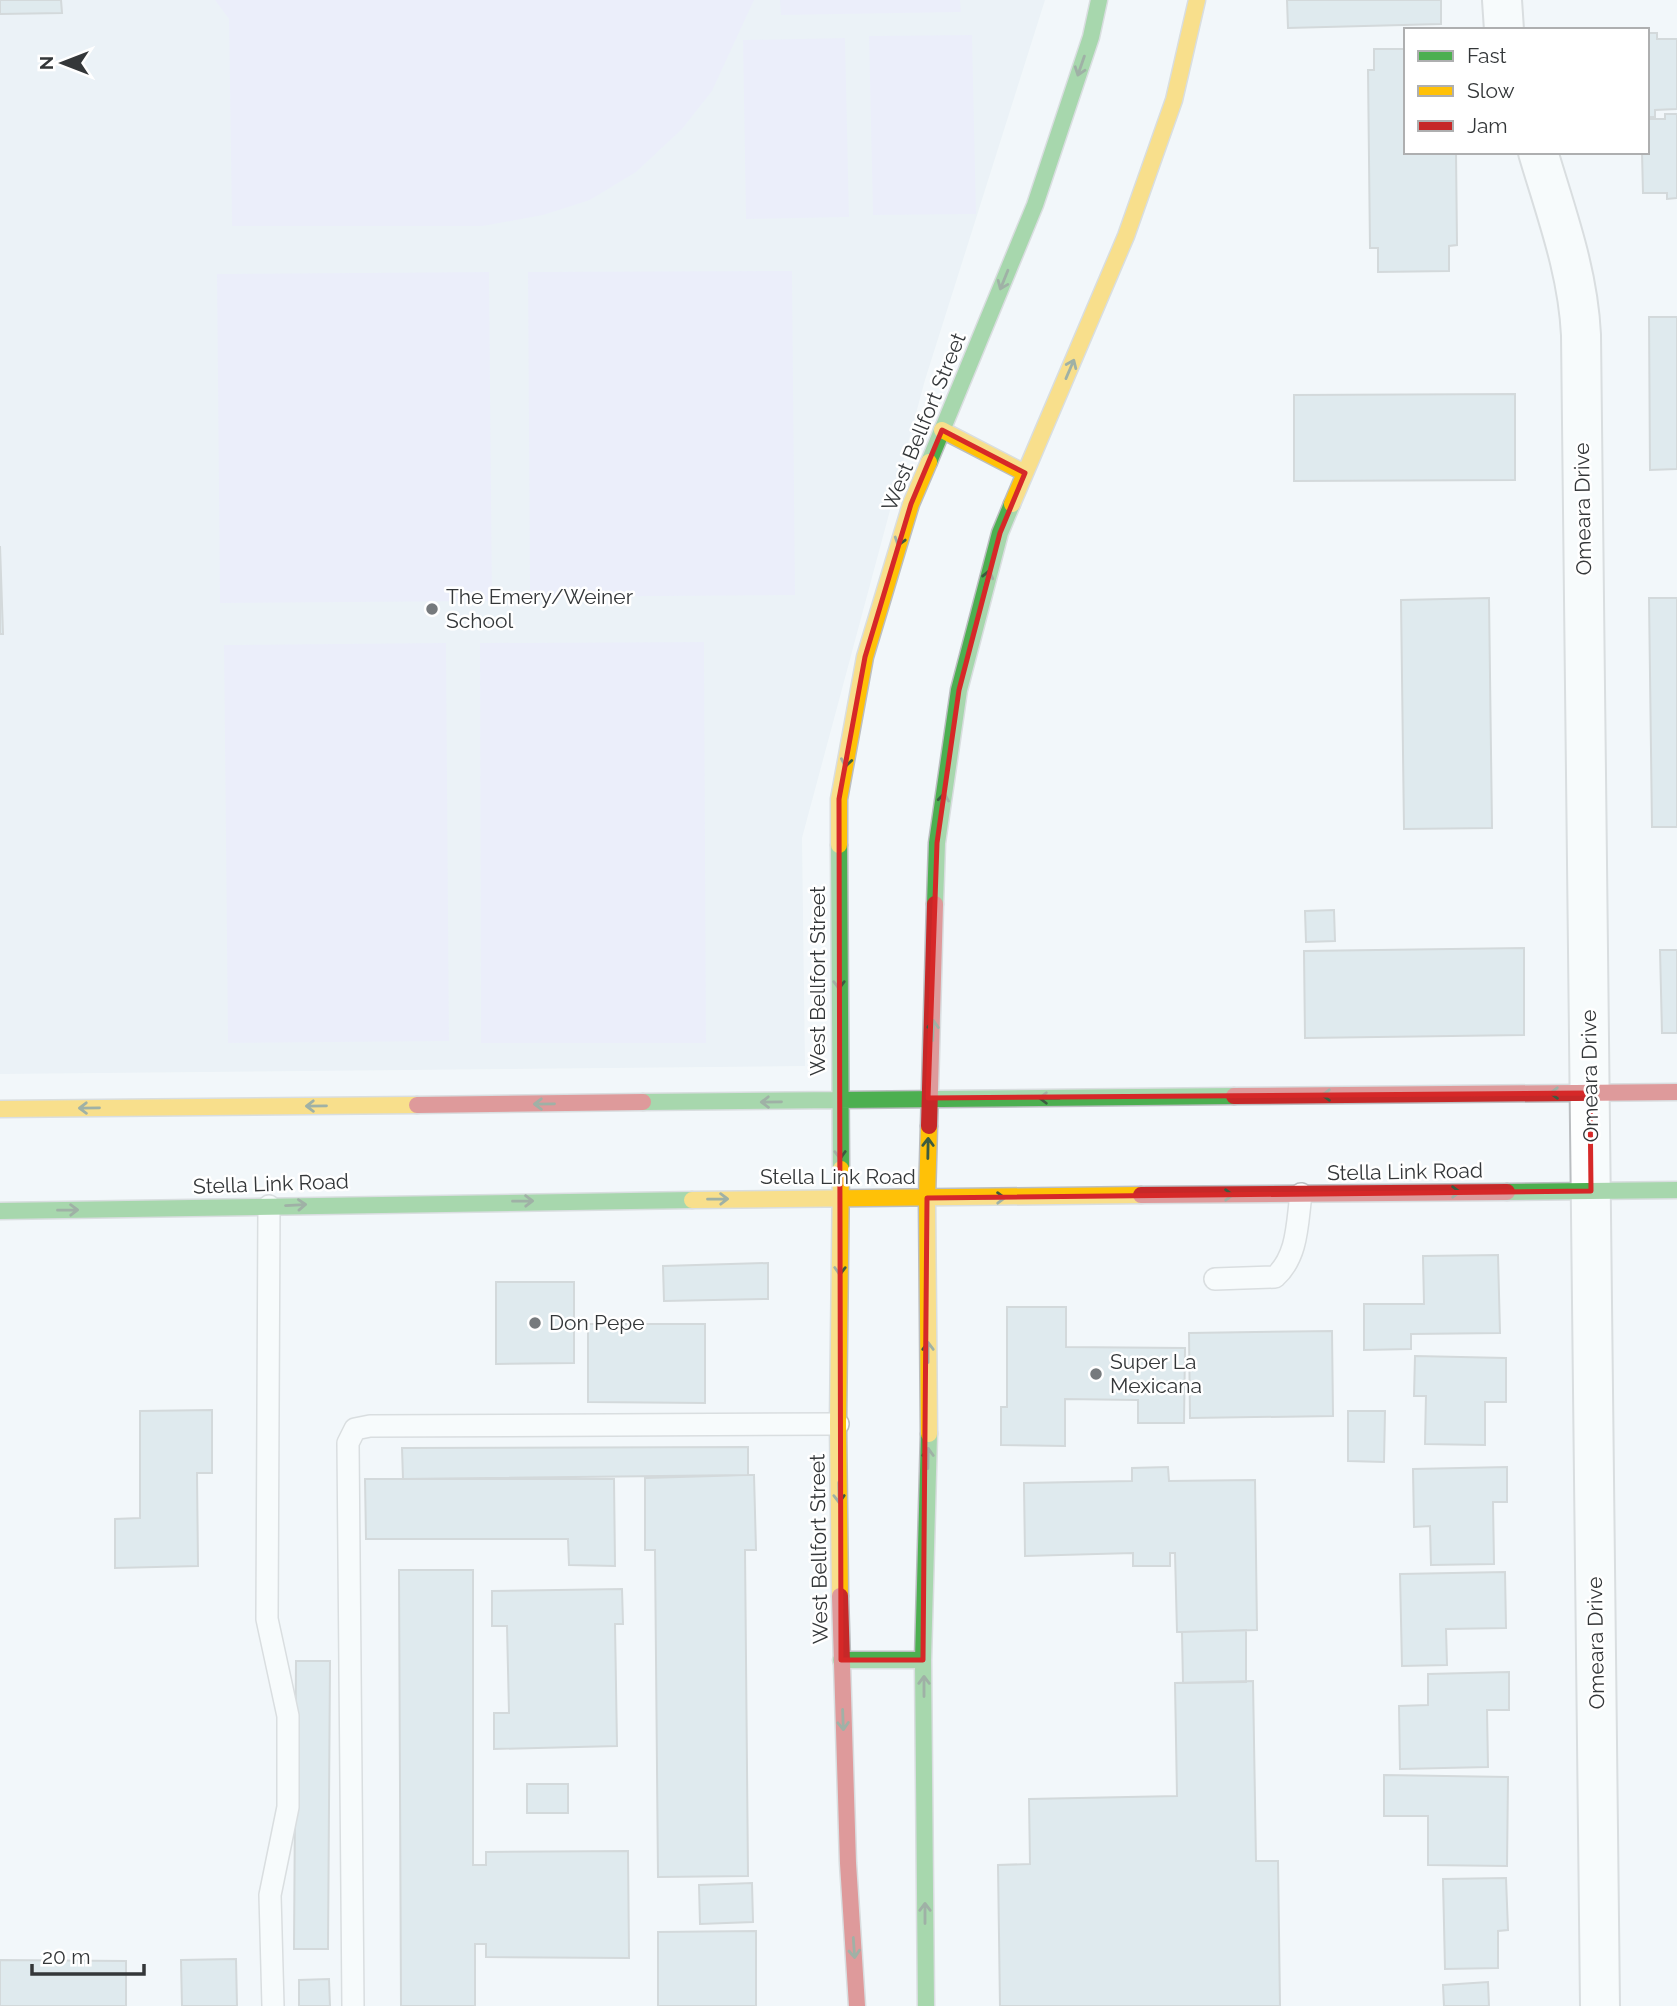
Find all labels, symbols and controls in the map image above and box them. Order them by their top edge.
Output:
north arrow [28,28,98,98]
legend [1404,28,1649,154]
text: Fast [1467,43,1507,68]
one-way arrow [1074,54,1086,76]
text: N [35,56,57,70]
text: Slow [1467,78,1515,103]
text: Jam [1467,113,1508,138]
one-way arrow [997,268,1010,290]
street label: West Bellfort Street [876,329,971,515]
one-way arrow [1064,358,1077,380]
street label: Omeara Drive [1569,442,1596,576]
one-way arrow [894,525,907,547]
one-way arrow [981,569,994,592]
place label: The Emery/Weiner School [446,584,634,633]
marker: The Emery/Weiner School [424,601,440,617]
one-way arrow [839,745,853,768]
one-way arrow [936,792,949,815]
street label: West Bellfort Street [805,886,830,1076]
one-way arrow [832,967,846,990]
street label: Omeara Drive [1576,1009,1603,1143]
one-way arrow [926,1019,939,1042]
one-way arrow [1549,1086,1572,1100]
one-way arrow [1321,1088,1344,1102]
one-way arrow [1038,1091,1061,1105]
one-way arrow [760,1095,783,1108]
one-way arrow [533,1097,556,1111]
one-way arrow [305,1099,328,1113]
one-way arrow [78,1101,101,1115]
one-way arrow [833,1137,847,1160]
one-way arrow [921,1137,935,1160]
street label: Stella Link Road [1327,1158,1483,1185]
street label: Stella Link Road [760,1164,916,1189]
street label: Stella Link Road [193,1168,349,1199]
one-way arrow [1439,1185,1462,1199]
one-way arrow [1211,1188,1234,1202]
one-way arrow [984,1191,1007,1204]
one-way arrow [707,1192,730,1205]
one-way arrow [511,1194,534,1208]
one-way arrow [284,1198,306,1211]
one-way arrow [56,1204,79,1217]
one-way arrow [833,1254,847,1277]
place label: Don Pepe [549,1310,645,1335]
marker: Don Pepe [527,1315,543,1331]
one-way arrow [922,1341,935,1364]
place label: Super La Mexicana [1110,1349,1202,1398]
marker: Super La Mexicana [1088,1366,1104,1382]
one-way arrow [921,1447,935,1470]
street label: West Bellfort Street [804,1454,833,1644]
one-way arrow [832,1481,846,1504]
street label: Omeara Drive [1582,1576,1609,1710]
one-way arrow [917,1675,930,1698]
one-way arrow [837,1709,850,1732]
one-way arrow [918,1902,932,1925]
scale bar [32,1932,144,1976]
one-way arrow [847,1936,860,1959]
text: 20 m [42,1944,90,1969]

